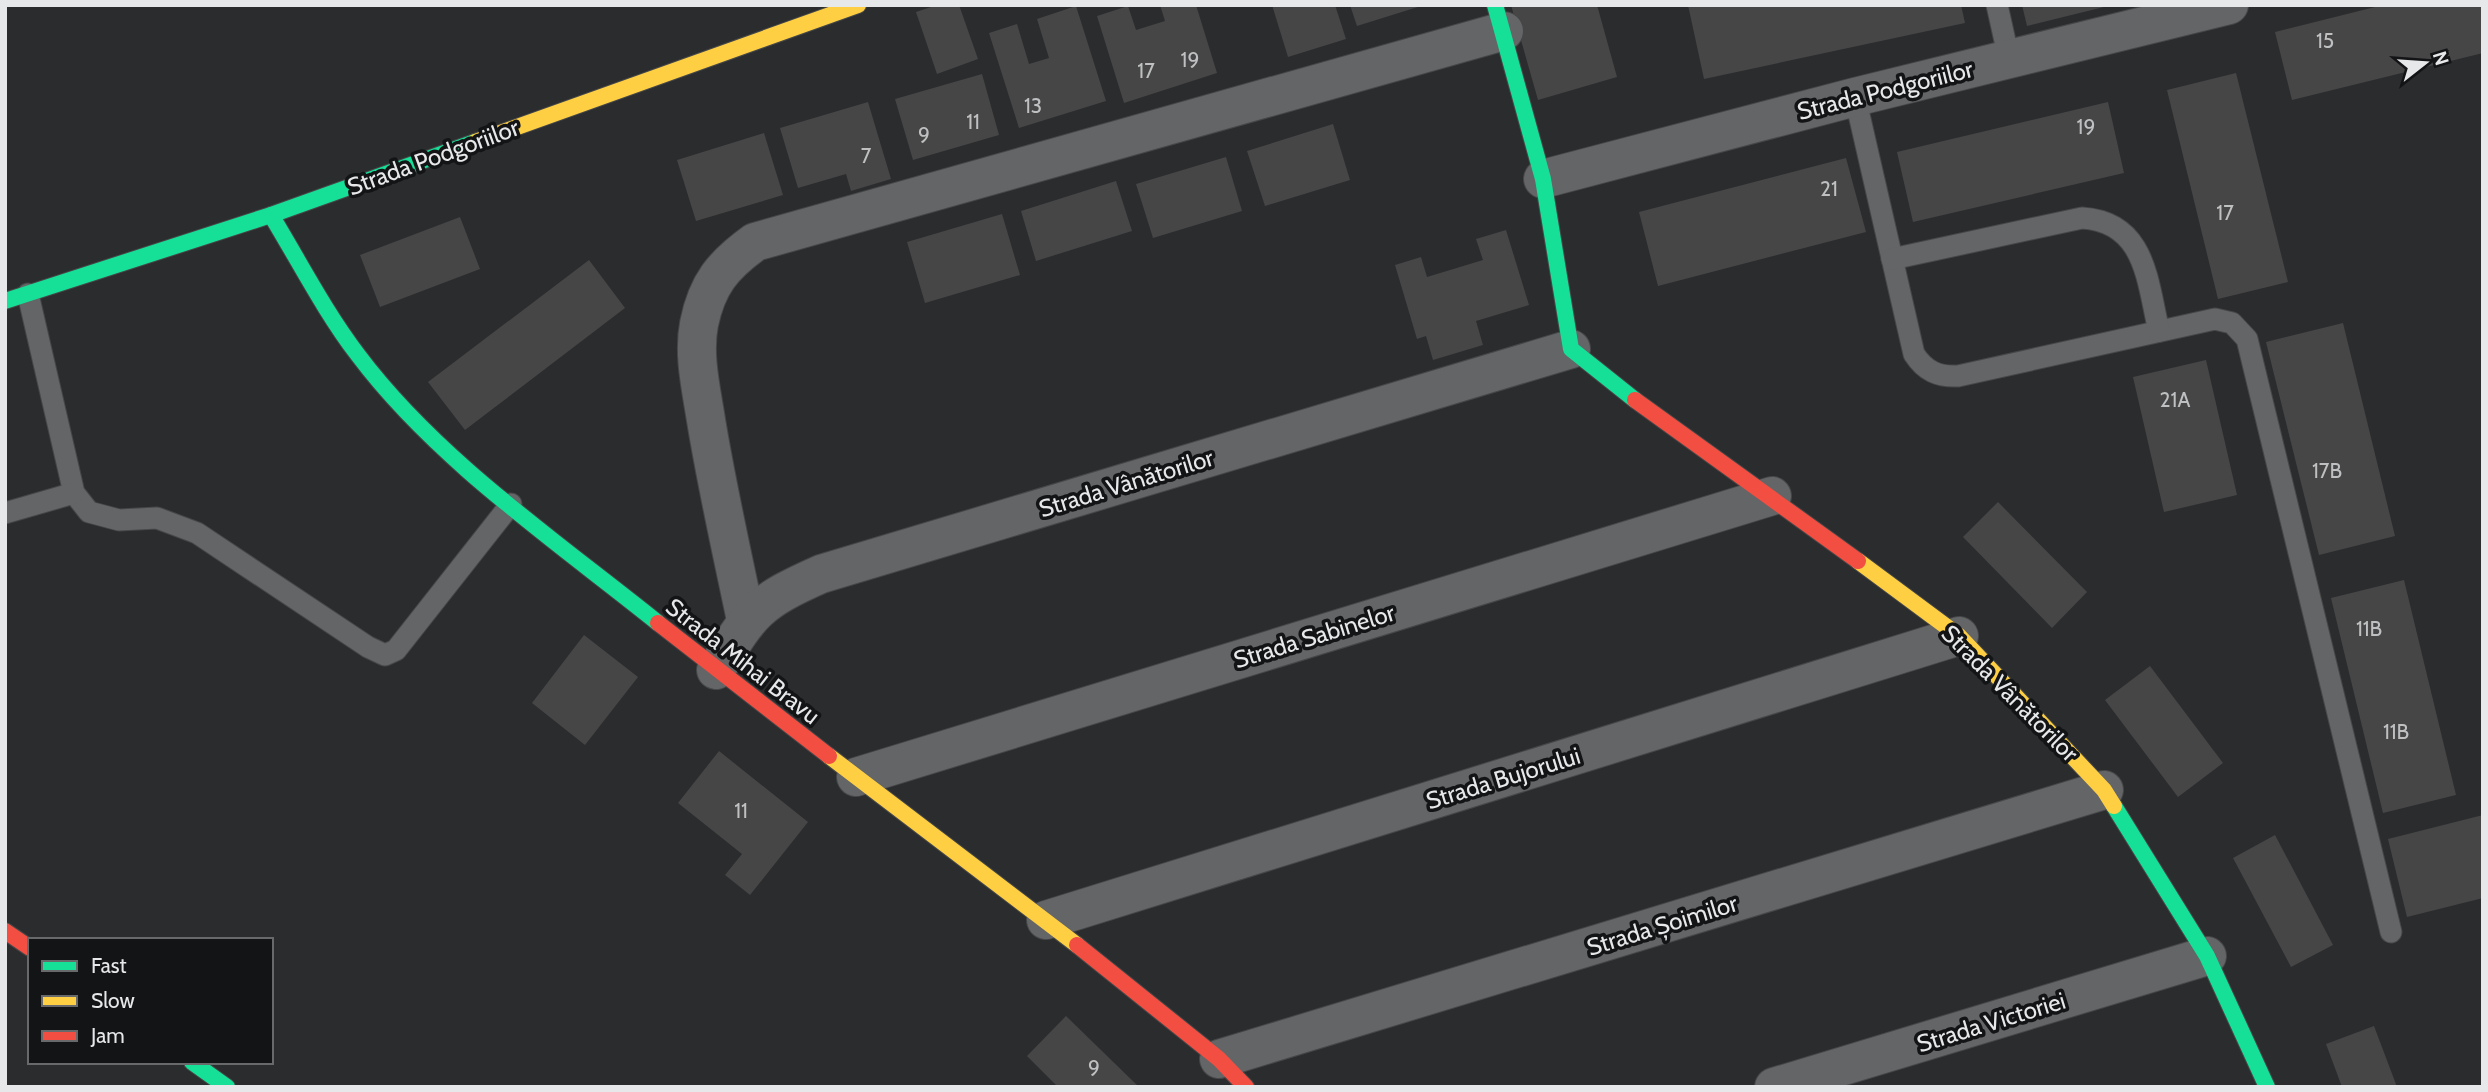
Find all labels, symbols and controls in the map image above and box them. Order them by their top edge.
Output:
house number: 15 [2316,28,2334,53]
north arrow [2390,28,2460,98]
house number: 19 [1181,47,1199,72]
text: N [2428,48,2454,68]
street label: Strada Podgoriilor [1794,54,1976,126]
house number: 17 [1137,58,1155,83]
house number: 13 [1024,93,1042,118]
house number: 11 [966,109,980,134]
street label: Strada Podgoriilor [343,112,523,201]
house number: 19 [2077,114,2095,139]
house number: 9 [918,122,930,147]
house number: 7 [861,143,872,168]
house number: 21 [1820,176,1838,201]
house number: 17 [2216,200,2234,225]
house number: 21A [2160,387,2190,412]
street label: Strada Vânătorilor [1035,443,1217,523]
house number: 17B [2312,458,2342,483]
street label: Strada Mihai Bravu [660,592,826,730]
street label: Strada Sabinelor [1230,598,1398,674]
house number: 11B [2356,616,2382,641]
street label: Strada Vânătorilor [1936,619,2085,768]
house number: 11B [2383,719,2409,744]
street label: Strada Bujorului [1423,741,1583,815]
house number: 11 [734,798,748,823]
street label: Strada Șoimilor [1583,888,1741,963]
legend [28,938,273,1064]
text: Fast [91,953,127,978]
street label: Strada Victoriei [1913,986,2069,1058]
text: Slow [91,988,135,1013]
text: Jam [90,1023,125,1048]
house number: 9 [1088,1055,1100,1080]

